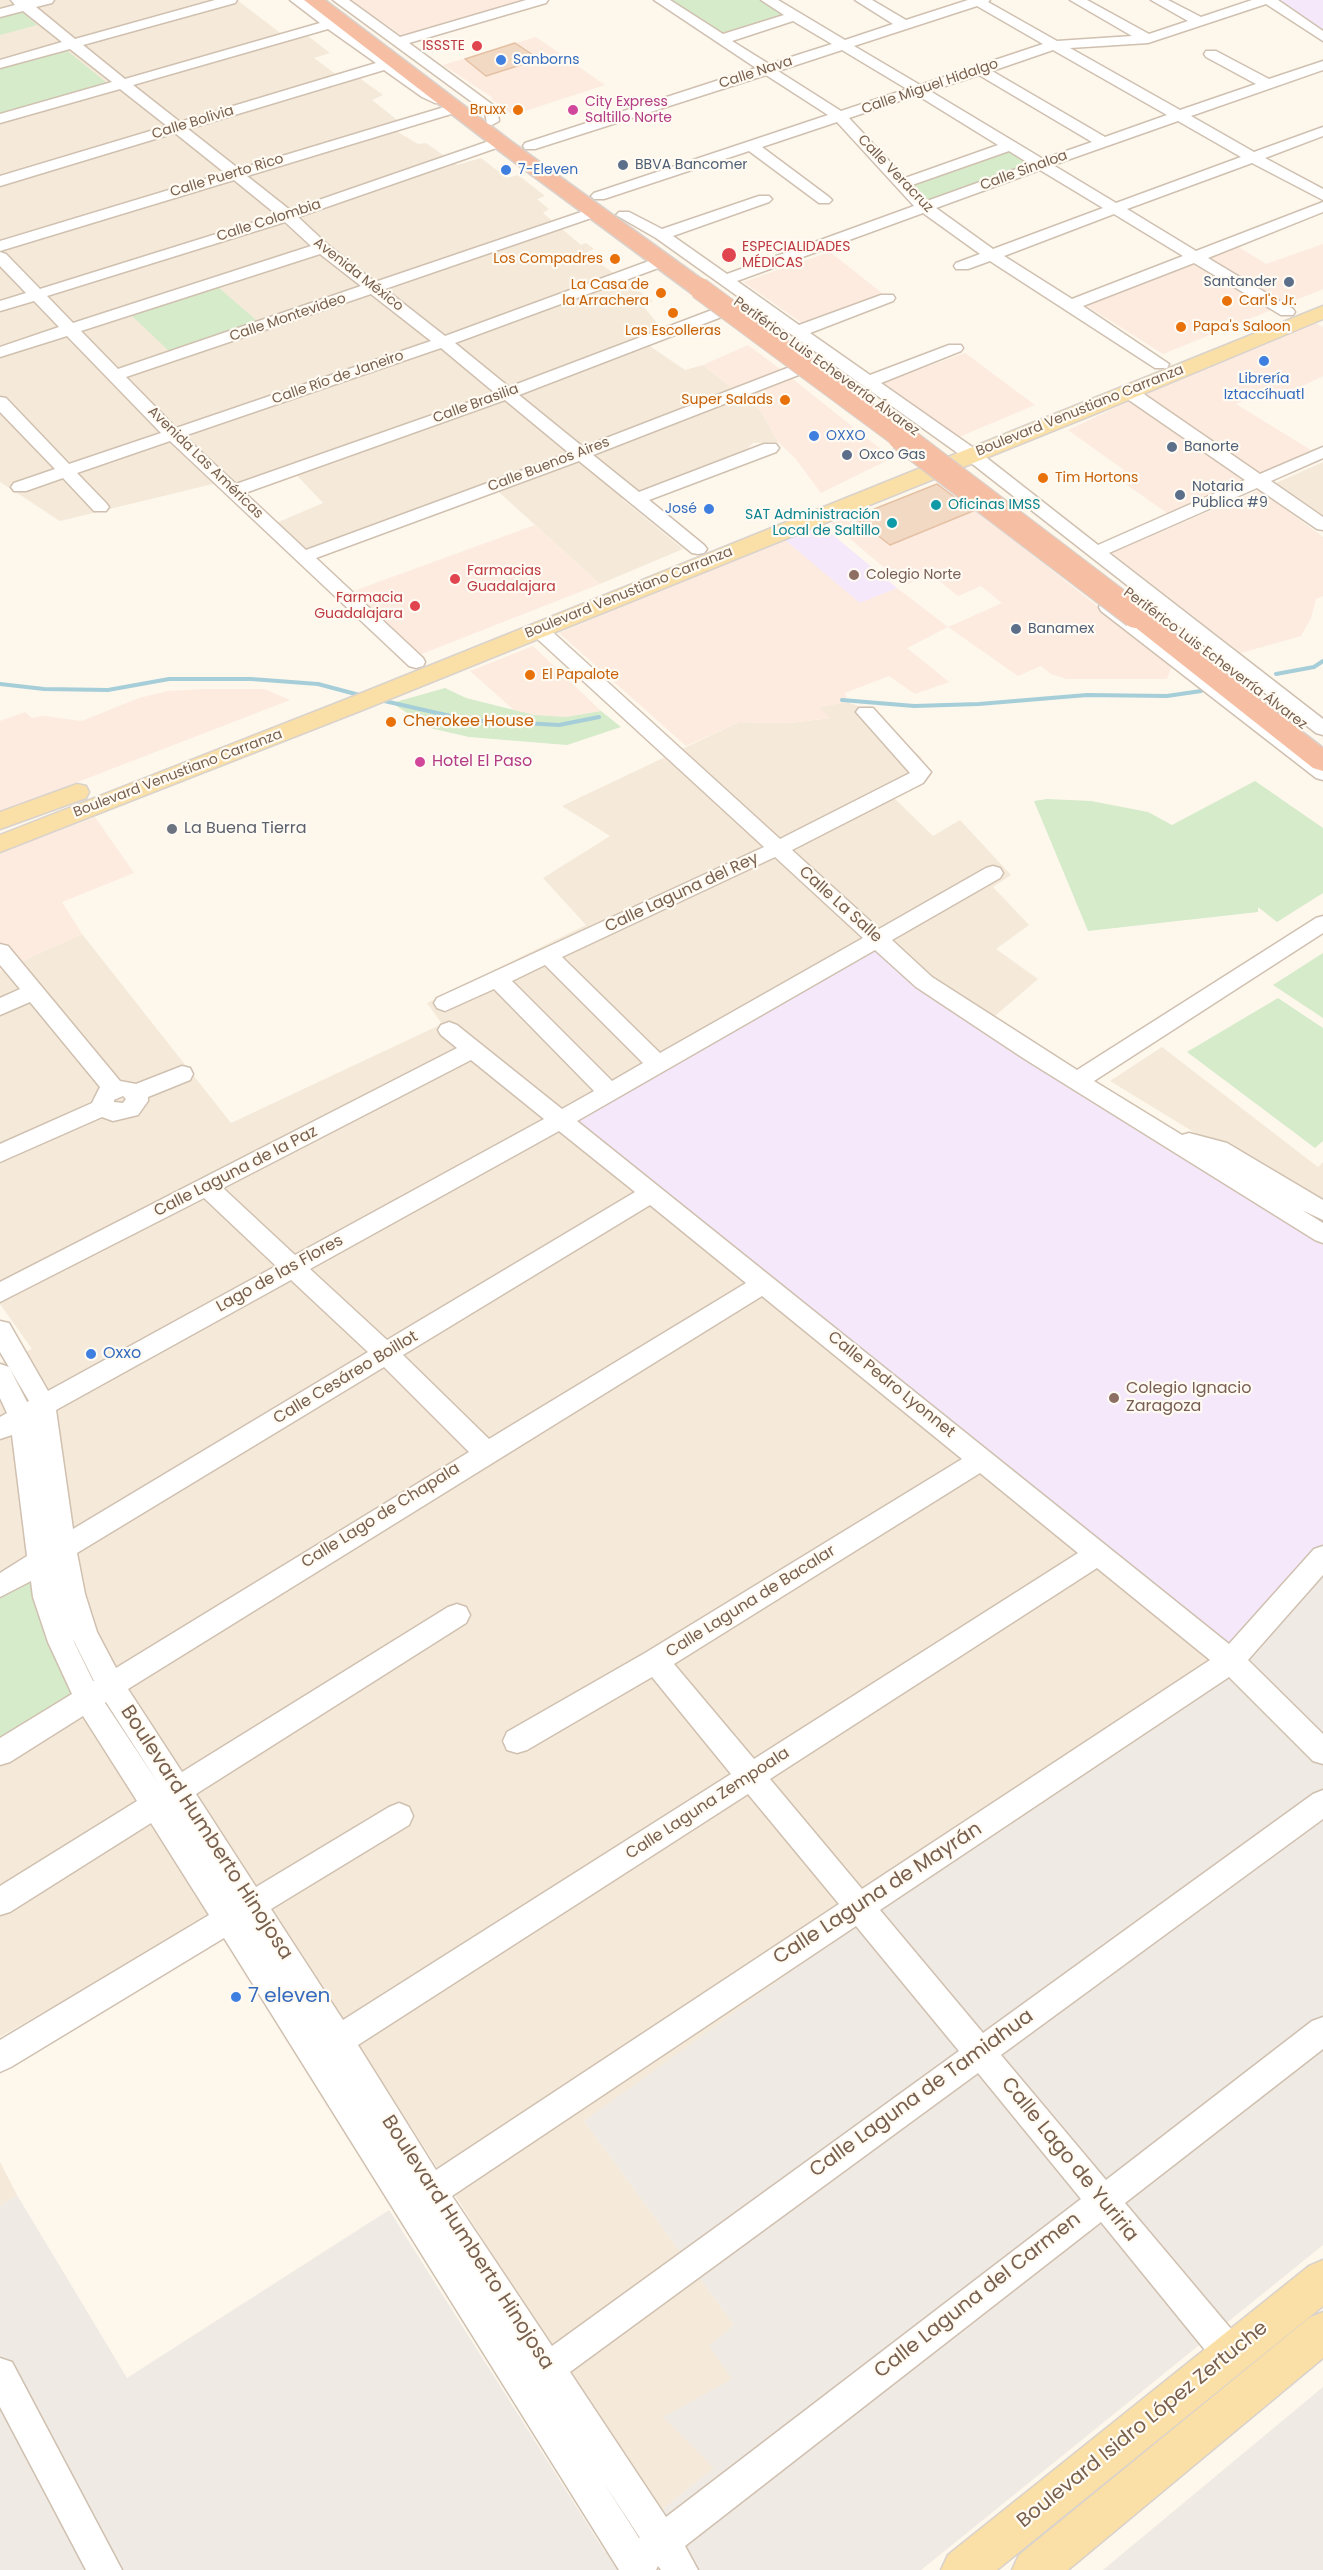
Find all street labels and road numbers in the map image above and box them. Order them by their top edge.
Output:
street label: Calle Nava [717,53,795,93]
street label: Calle Miguel Hidalgo [860,56,1000,118]
street label: Calle Bolivia [150,103,236,143]
street label: Calle Veracruz [854,132,936,216]
street label: Calle Sinaloa [978,147,1070,195]
street label: Calle Puerto Rico [168,151,286,201]
street label: Calle Colombia [215,196,323,246]
street label: Avenida México [310,235,406,315]
street label: Calle Montevideo [228,290,348,346]
street label: Periférico Luis Echeverría Álvarez [730,294,922,440]
street label: Calle Río de Janeiro [270,348,406,408]
street label: Boulevard Venustiano Carranza [974,362,1186,460]
street label: Calle Brasilia [431,381,521,427]
street label: Avenida Las Américas [144,403,266,523]
street label: Calle Buenos Aires [486,434,612,496]
street label: Boulevard Venustiano Carranza [523,544,735,642]
street label: Periférico Luis Echeverría Álvarez [1120,584,1310,734]
street label: Boulevard Venustiano Carranza [71,726,285,822]
street label: Calle Laguna del Rey [602,849,762,937]
street label: Calle La Salle [794,863,886,947]
street label: Calle Laguna de la Paz [151,1122,321,1222]
street label: Lago de las Flores [213,1231,347,1317]
street label: Calle Cesáreo Boillot [270,1327,422,1429]
street label: Calle Pedro Lyonnet [824,1328,958,1442]
street label: Calle Lago de Chapala [298,1459,464,1573]
street label: Calle Laguna de Bacalar [663,1542,839,1662]
street label: Boulevard Humberto Hinojosa [115,1701,297,1965]
street label: Calle Laguna Zempoala [623,1744,793,1864]
street label: Calle Laguna de Mayrán [769,1818,987,1970]
street label: Calle Laguna de Tamiahua [806,2005,1038,2183]
street label: Calle Lago de Yuriria [995,2073,1143,2247]
street label: Boulevard Humberto Hinojosa [376,2111,558,2375]
street label: Calle Laguna del Carmen [870,2208,1086,2384]
street label: Boulevard Isidro López Zertuche [1013,2316,1273,2534]

